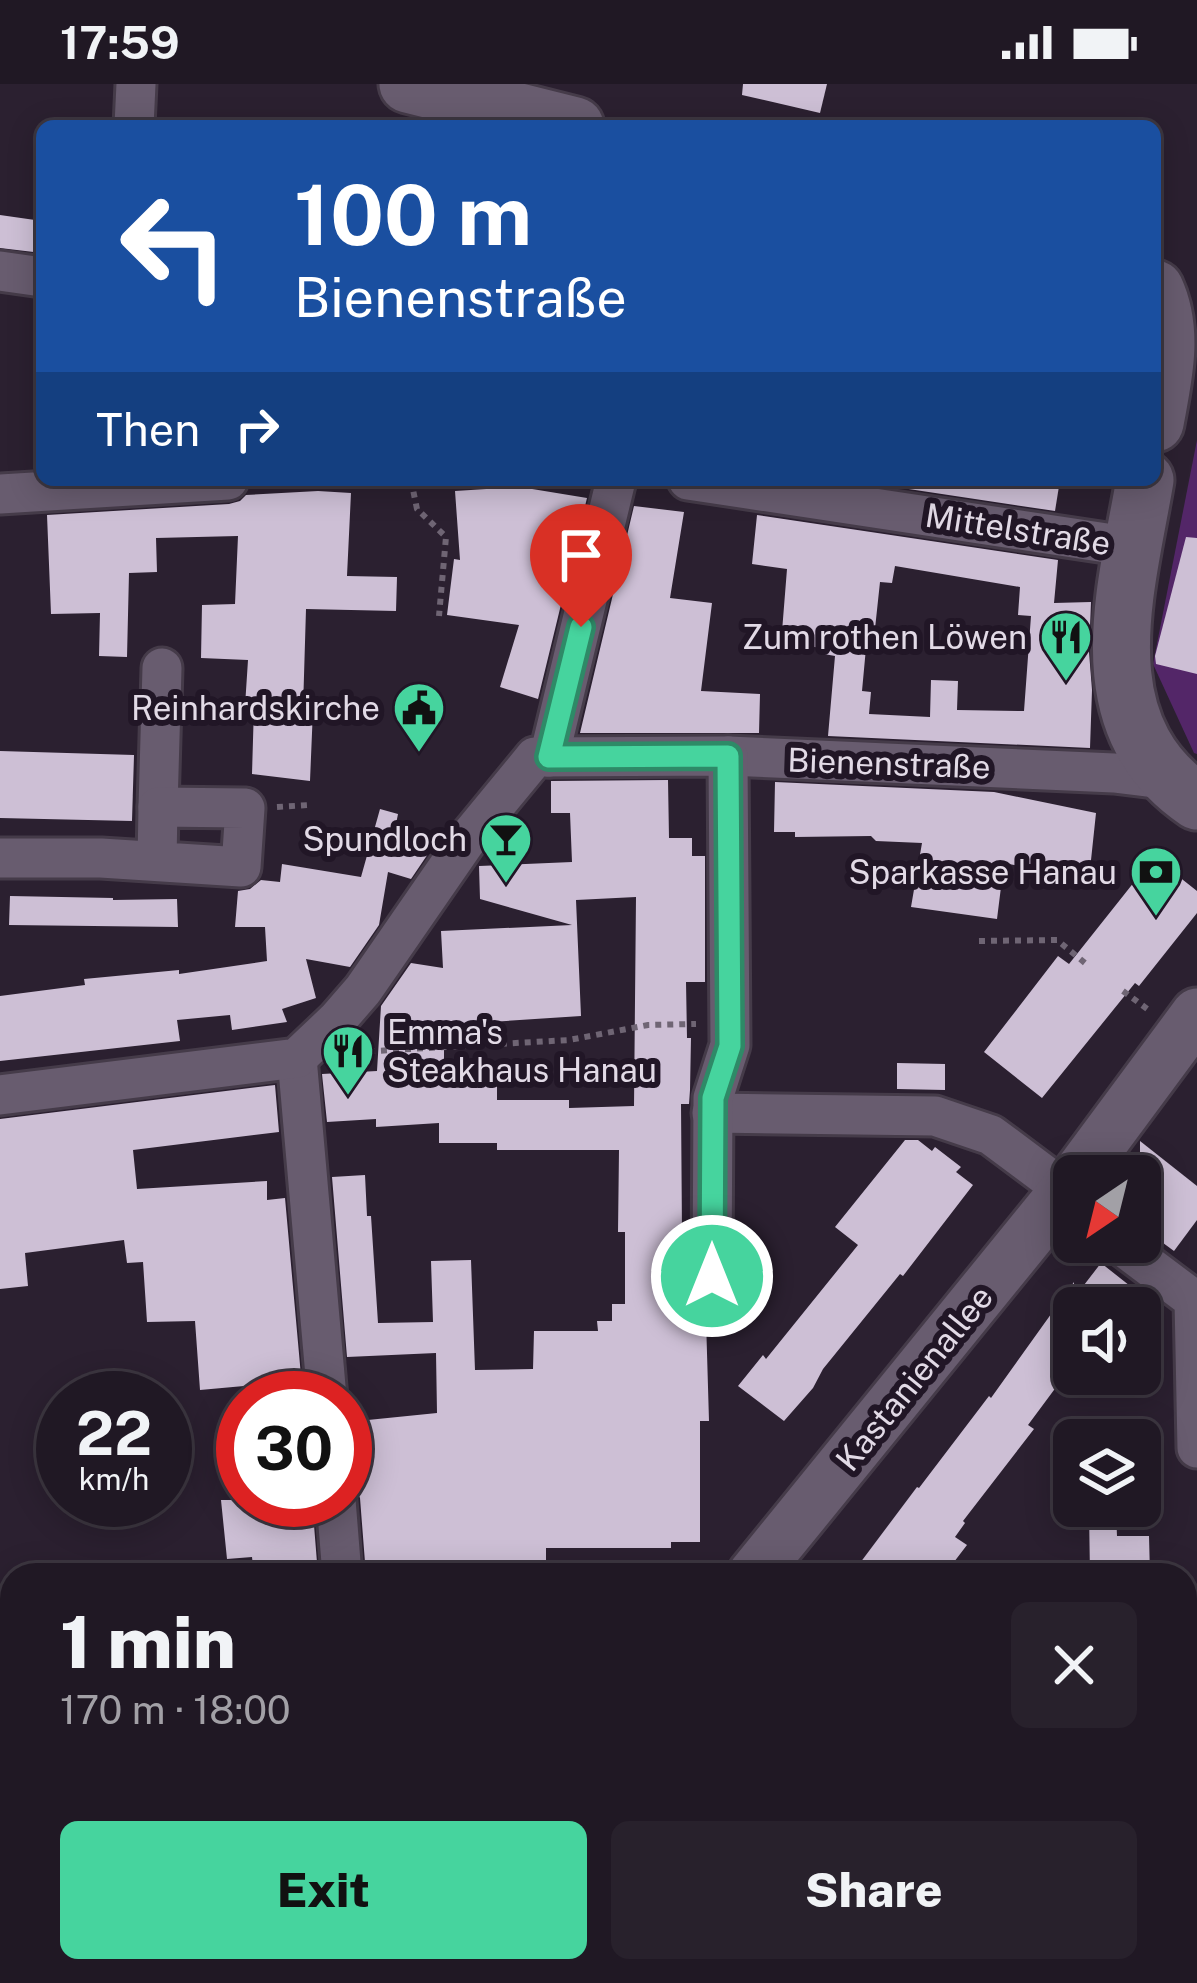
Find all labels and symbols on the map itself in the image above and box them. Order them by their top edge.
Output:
street label: Mittelstraße [923,496,1113,562]
pin [530,504,632,627]
restaurant icon: Zum rothen Löwen [1038,609,1094,683]
place label: Zum rothen Löwen [742,618,1027,656]
public building icon: Reinhardskirche [391,680,447,754]
place label: Reinhardskirche [131,689,380,727]
street label: Bienenstraße [787,740,991,786]
bar icon: Spundloch [478,811,534,885]
place label: Spundloch [302,820,467,858]
bank icon: Sparkasse Hanau [1128,844,1184,918]
place label: Sparkasse Hanau [848,853,1117,891]
place label: Emma's Steakhaus Hanau [387,1013,657,1089]
restaurant icon: Emma's Steakhaus Hanau [320,1023,376,1097]
north arrow [1053,1155,1161,1263]
position arrow [649,1213,775,1339]
street label: Kastanienallee [828,1278,1000,1478]
speed limit sign: 30 [216,1371,372,1527]

